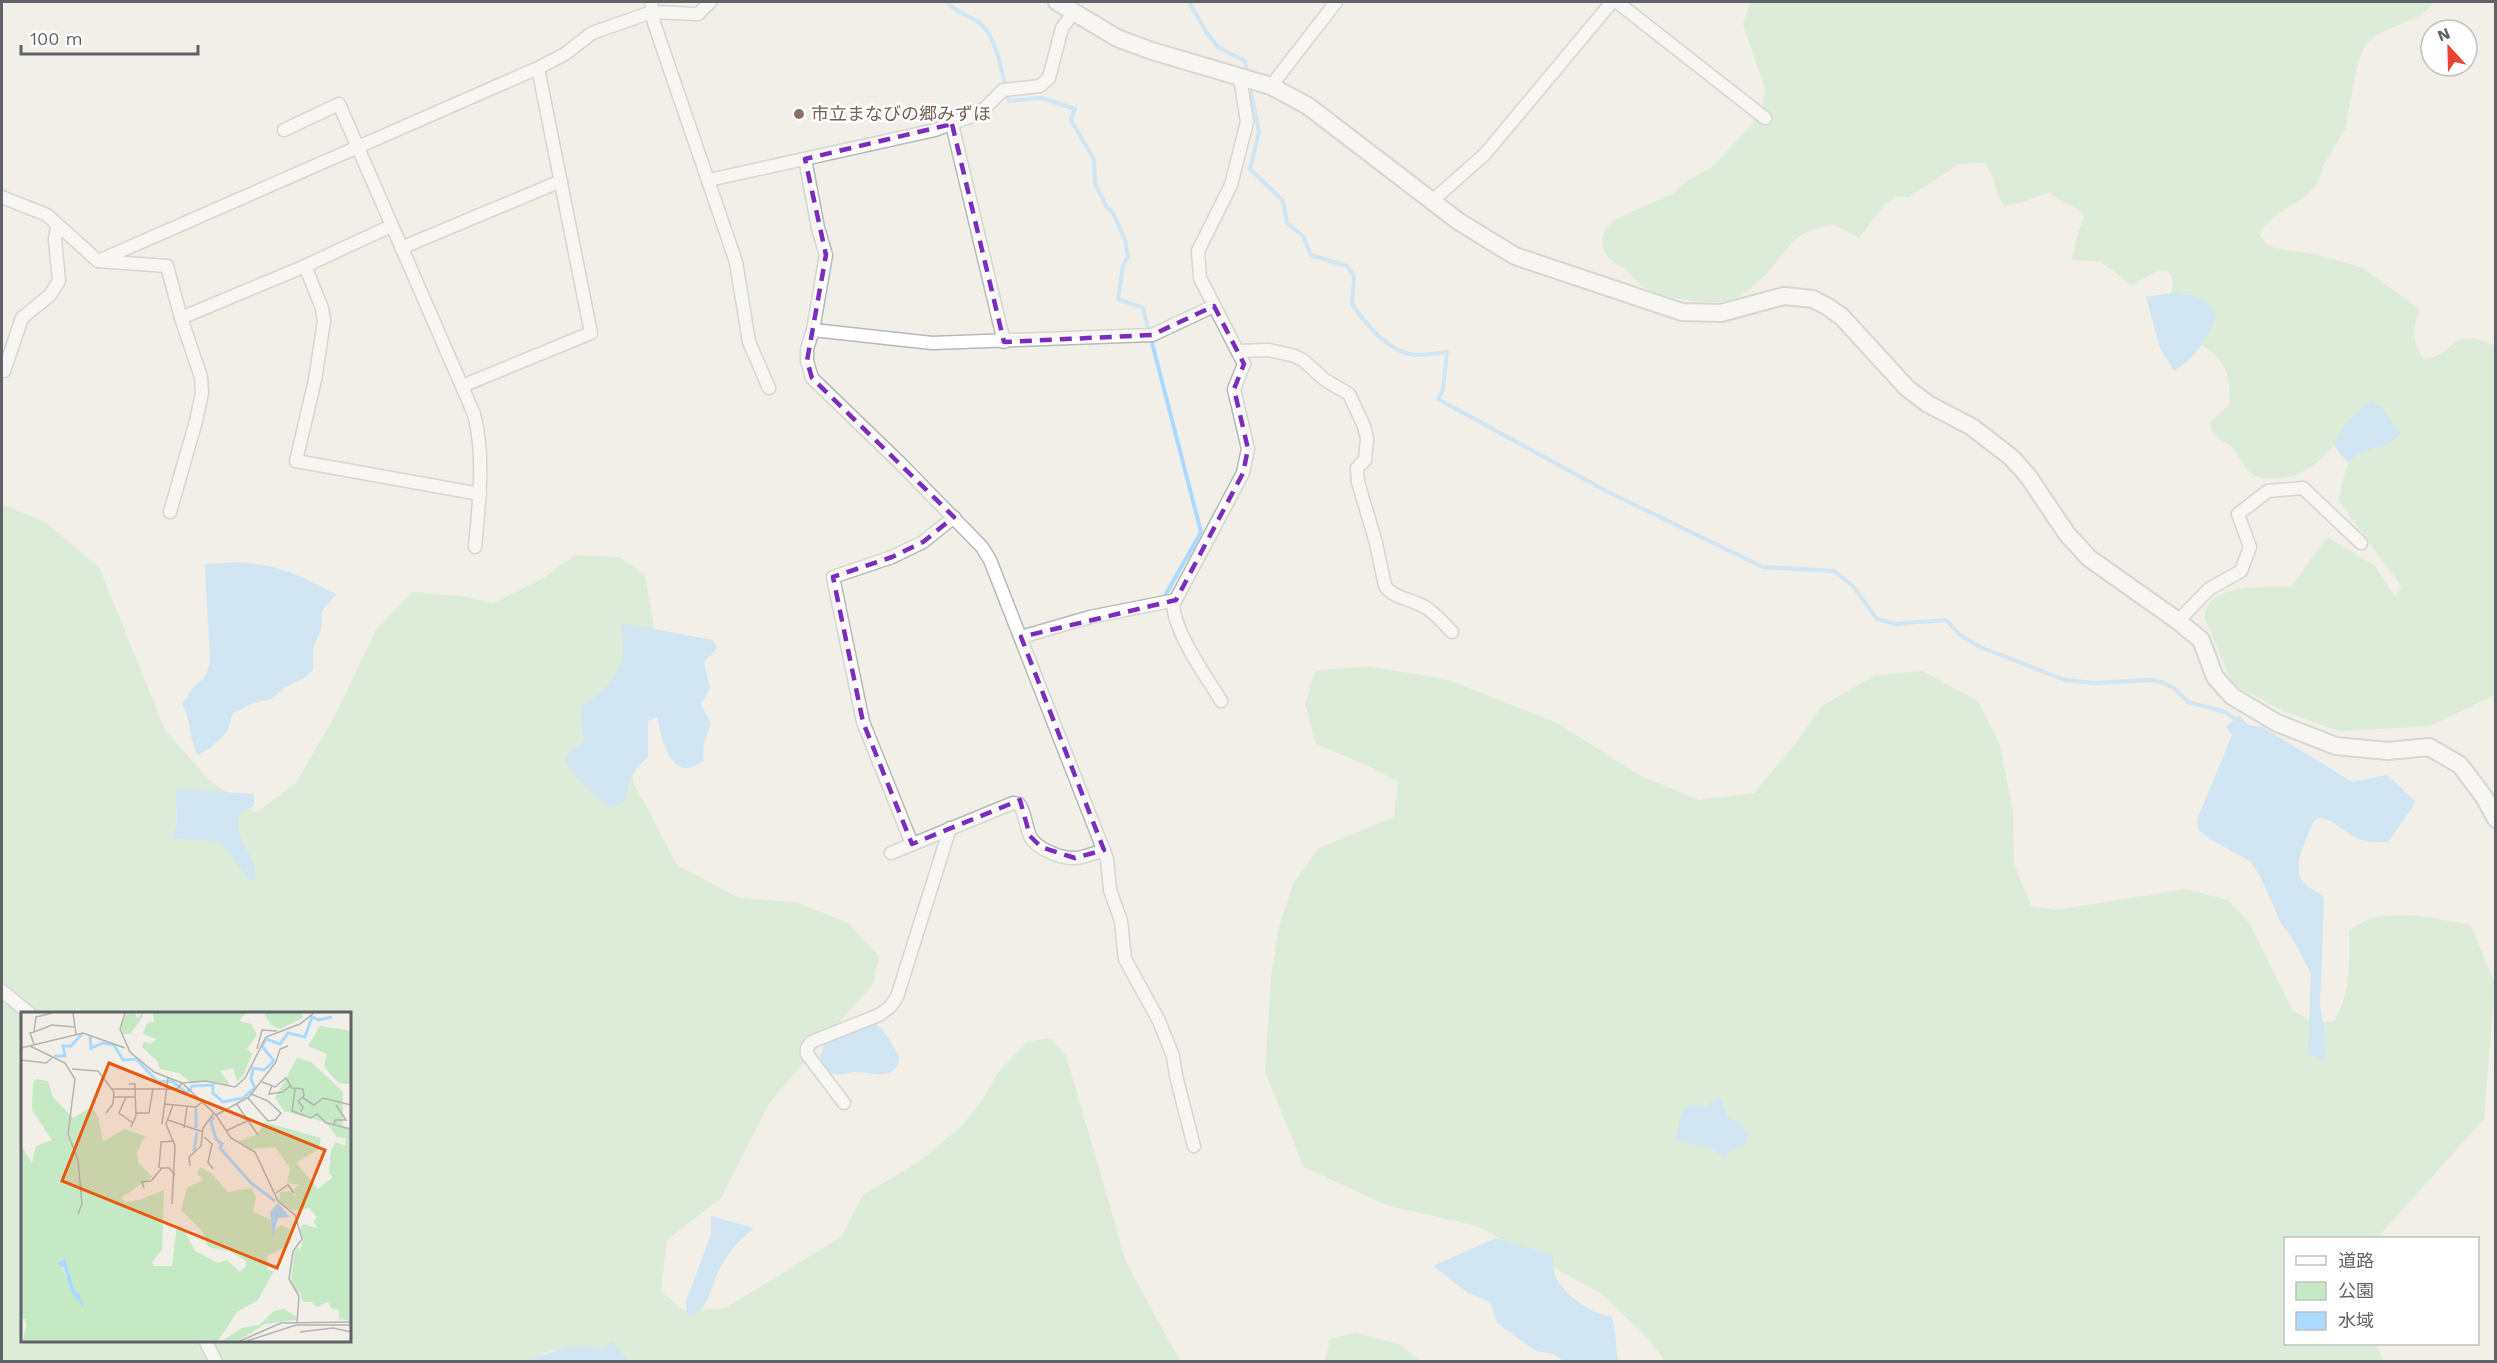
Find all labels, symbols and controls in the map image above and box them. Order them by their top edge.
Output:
scale bar [21,18,198,56]
north arrow [2419,18,2479,78]
text: N [2435,24,2453,46]
text: 100 m [30,28,83,49]
place label: 市立まなびの郷みずほ [811,103,991,124]
marker: 市立まなびの郷みずほ [792,107,806,121]
inset map [21,1012,351,1342]
legend [2284,1237,2479,1345]
text: 道路 [2338,1250,2374,1271]
text: 公園 [2338,1280,2374,1301]
text: 水域 [2338,1310,2374,1331]

